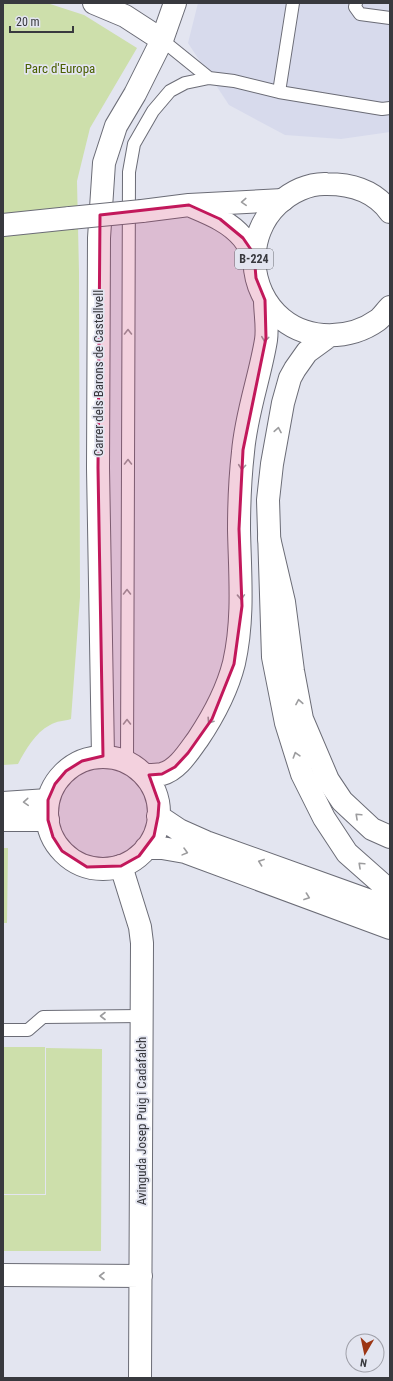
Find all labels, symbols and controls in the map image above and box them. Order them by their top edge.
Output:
scale bar [10,8,73,34]
text: 20 m [16,15,40,29]
park label: Parc d'Europa [25,61,95,76]
one-way arrow [241,197,247,206]
road number: B-224 [235,249,273,269]
street label: Carrer dels Barons de Castellvell [91,290,106,456]
one-way arrow [124,329,132,335]
one-way arrow [261,336,270,342]
one-way arrow [273,427,281,433]
one-way arrow [124,459,132,465]
one-way arrow [237,464,246,470]
one-way arrow [123,589,131,595]
one-way arrow [237,594,245,600]
one-way arrow [295,699,304,706]
one-way arrow [207,717,214,724]
one-way arrow [123,719,131,725]
one-way arrow [292,751,301,758]
one-way arrow [23,798,29,807]
one-way arrow [355,813,363,820]
one-way arrow [182,848,188,856]
one-way arrow [258,858,265,866]
one-way arrow [358,863,366,870]
one-way arrow [303,892,310,900]
one-way arrow [100,1012,106,1020]
street label: Avinguda Josep Puig i Cadafalch [134,1037,149,1205]
one-way arrow [99,1272,105,1280]
north arrow [345,1333,385,1373]
text: N [359,1355,368,1369]

